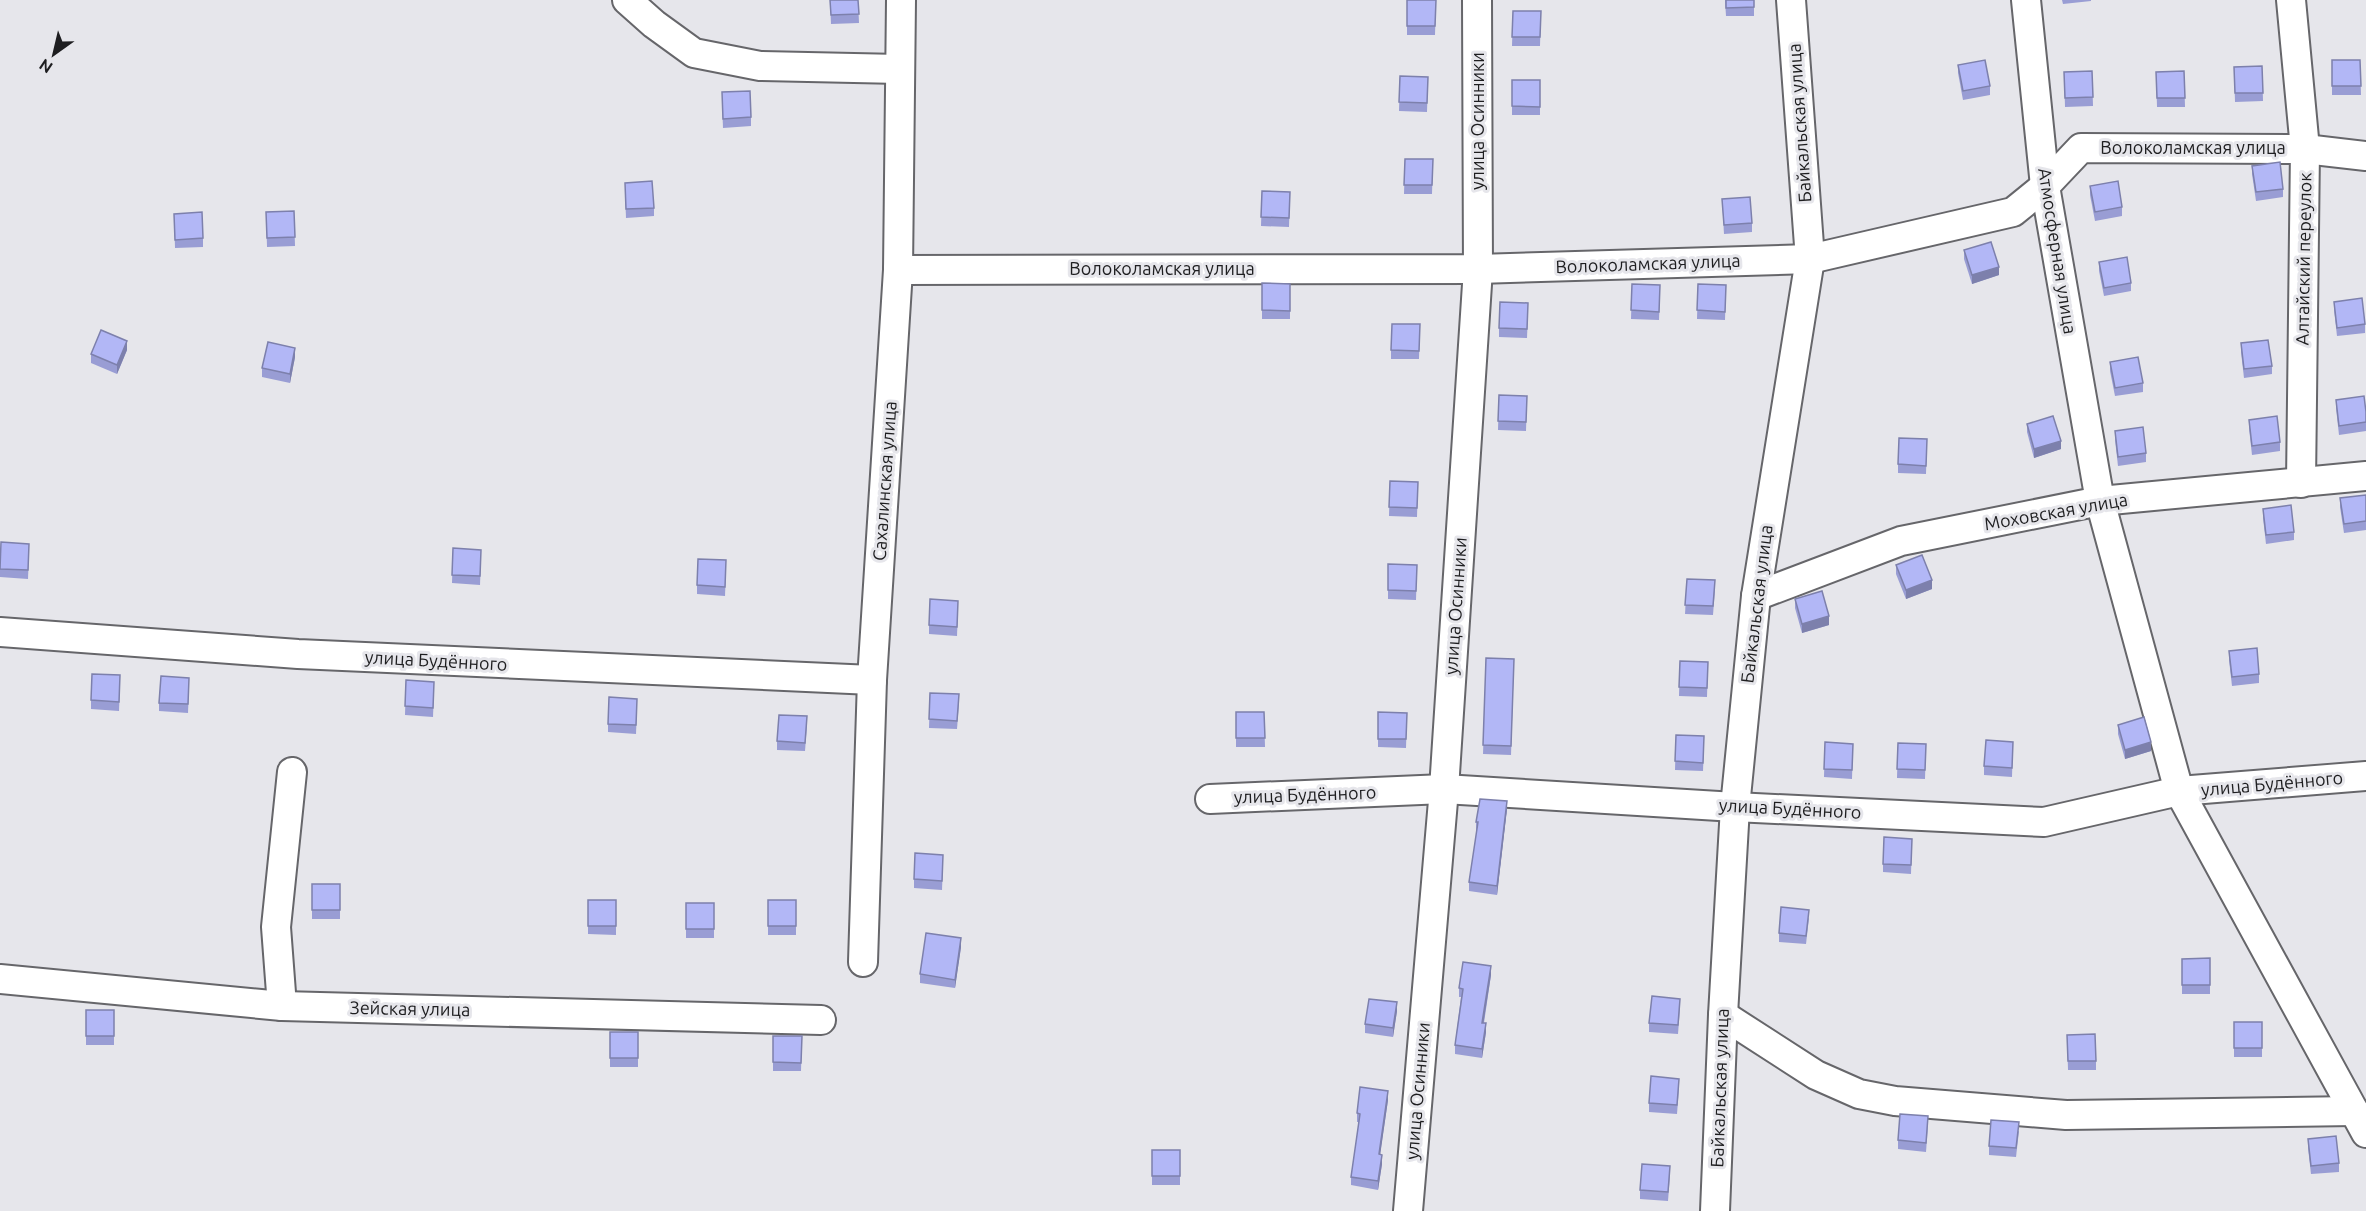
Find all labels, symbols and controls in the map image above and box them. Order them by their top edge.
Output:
north arrow [24,24,84,84]
street label: Байкальская улица [1783,43,1815,203]
street label: улица Осинники [1467,52,1487,190]
text: N [36,56,56,77]
street label: Волоколамская улица [2100,137,2286,157]
street label: Атмосферная улица [2035,166,2081,335]
street label: Алтайский переулок [2291,172,2315,346]
street label: Волоколамская улица [1555,250,1741,276]
street label: Волоколамская улица [1069,258,1255,278]
street label: Сахалинская улица [868,400,900,562]
street label: Моховская улица [1983,489,2129,533]
street label: Байкальская улица [1736,524,1776,684]
street label: улица Осинники [1440,536,1470,675]
street label: улица Будённого [364,646,508,674]
street label: улица Будённого [2200,767,2344,799]
street label: улица Будённого [1233,782,1377,806]
street label: улица Будённого [1718,794,1862,822]
street label: Зейская улица [350,997,471,1019]
street label: Байкальская улица [1706,1008,1732,1168]
street label: улица Осинники [1401,1021,1433,1161]

